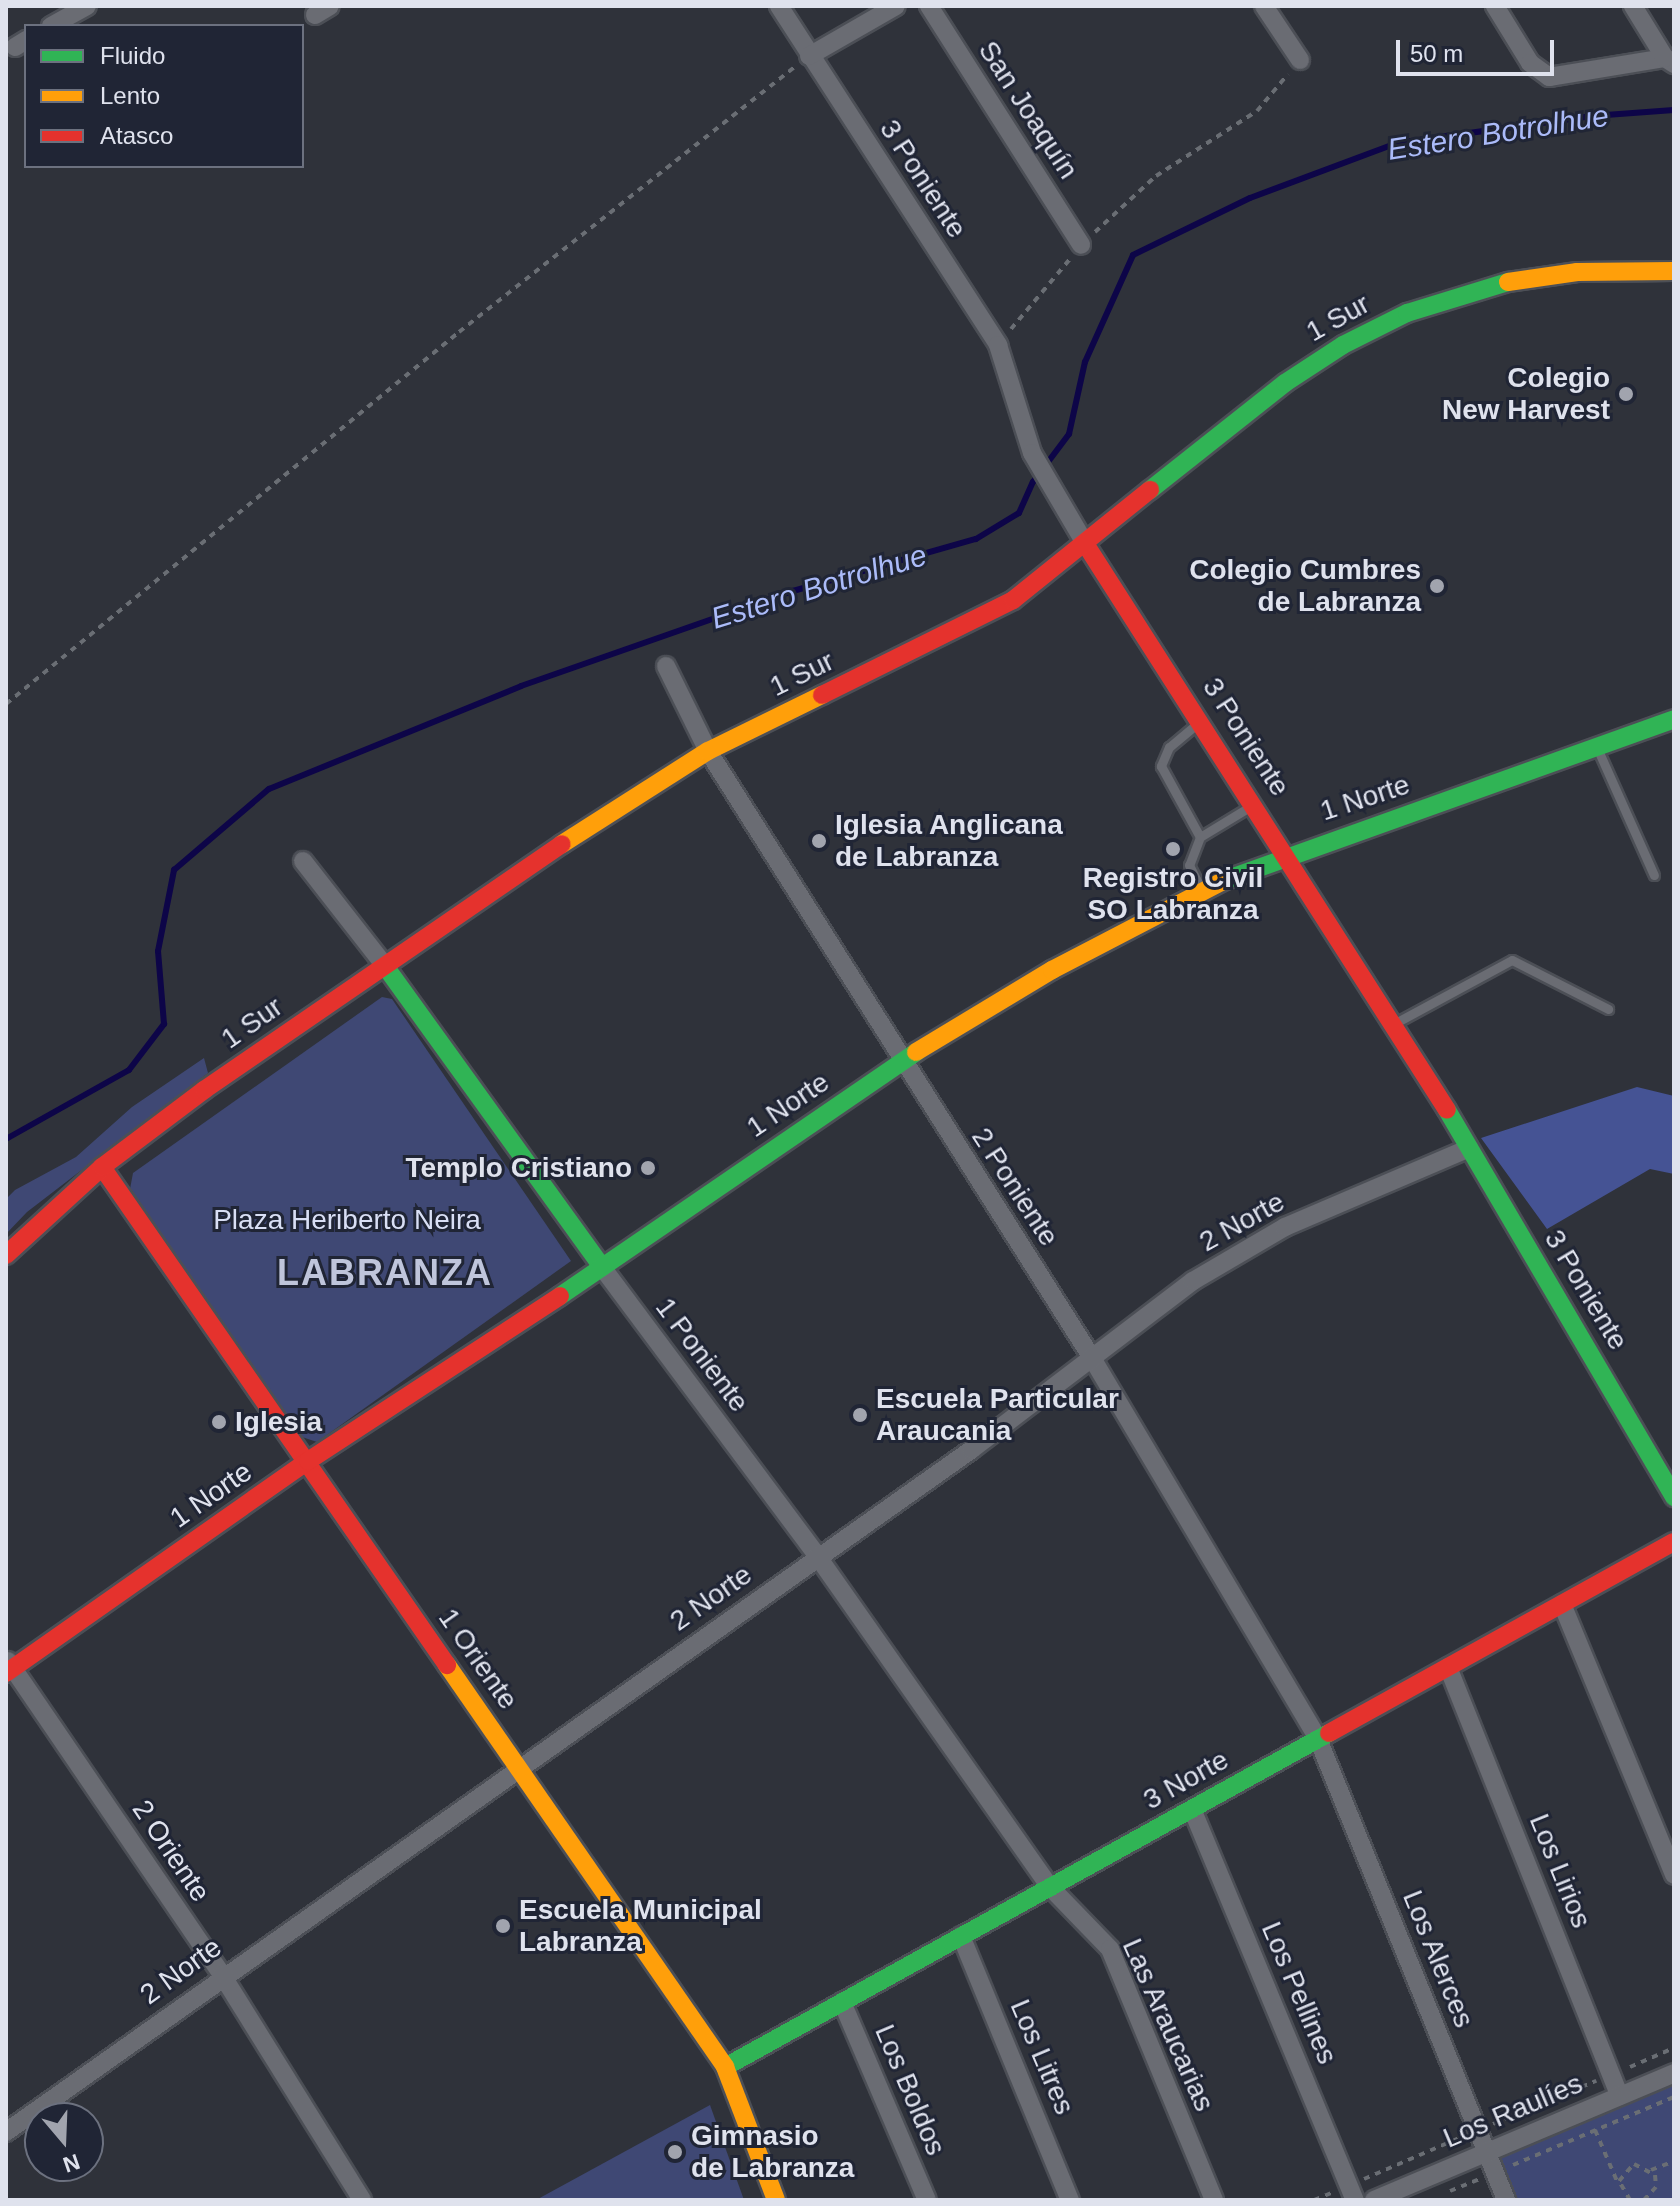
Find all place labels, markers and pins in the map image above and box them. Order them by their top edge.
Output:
place label: Colegio New Harvest [1442,361,1610,427]
marker: Colegio New Harvest [1617,385,1635,403]
place label: Colegio Cumbres de Labranza [1189,553,1421,619]
marker: Colegio Cumbres de Labranza [1428,577,1446,595]
place label: Iglesia Anglicana de Labranza [835,808,1064,874]
marker: Iglesia Anglicana de Labranza [810,832,828,850]
marker: Registro Civil SO Labranza [1164,840,1182,858]
place label: Registro Civil SO Labranza [1083,861,1263,927]
place label: Templo Cristiano [405,1151,632,1185]
marker: Templo Cristiano [639,1159,657,1177]
place label: Escuela Particular Araucania [876,1382,1119,1448]
place label: Iglesia [235,1405,322,1439]
marker: Escuela Particular Araucania [851,1406,869,1424]
marker: Iglesia [210,1413,228,1431]
place label: Escuela Municipal Labranza [519,1893,762,1959]
marker: Escuela Municipal Labranza [494,1917,512,1935]
place label: Gimnasio de Labranza [691,2119,854,2185]
marker: Gimnasio de Labranza [666,2143,684,2161]

